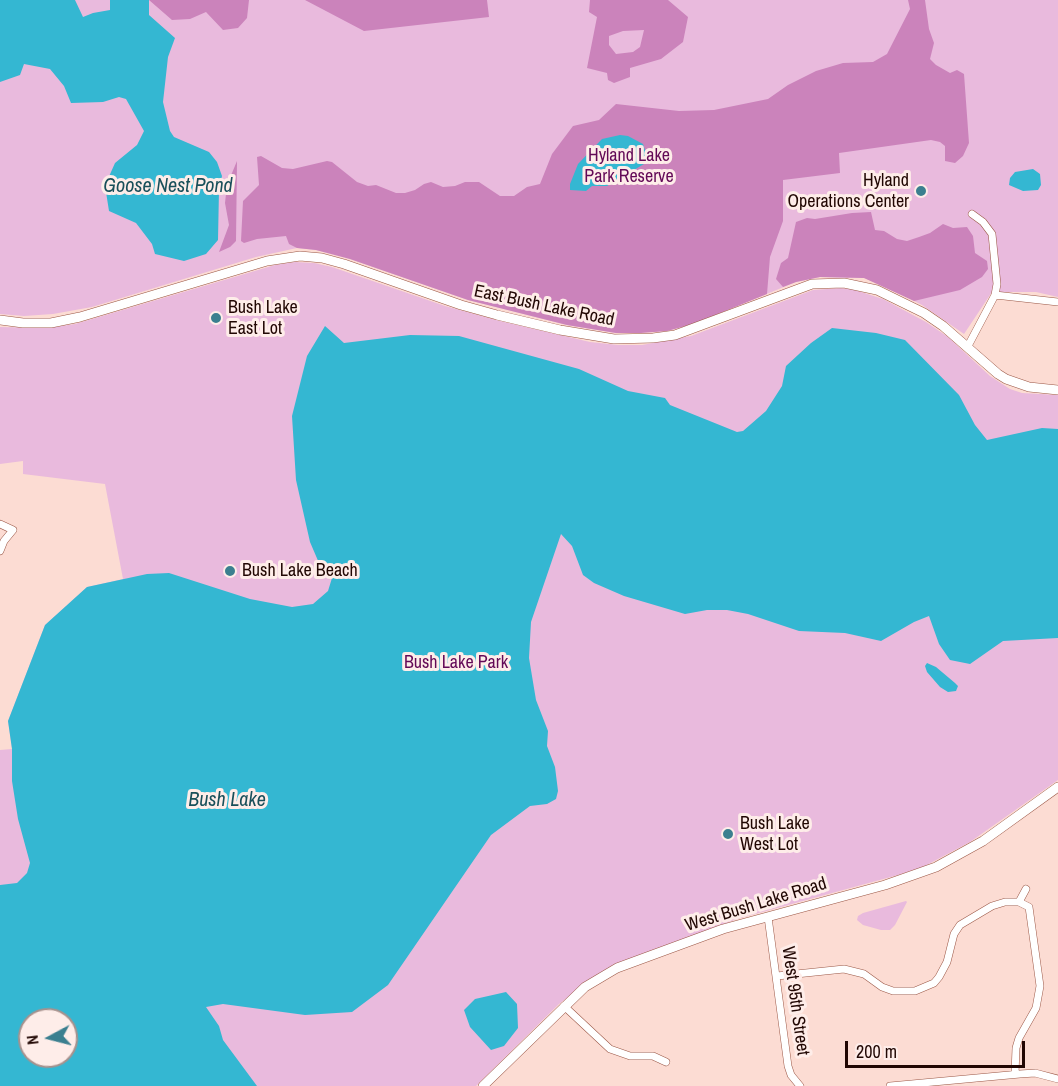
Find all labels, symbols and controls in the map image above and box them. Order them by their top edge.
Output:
park label: Hyland Lake Park Reserve [584,145,674,188]
place label: Hyland Operations Center [788,170,909,213]
water label: Goose Nest Pond [103,175,233,199]
marker: Hyland Operations Center [914,184,928,198]
street label: East Bush Lake Road [472,281,616,331]
place label: Bush Lake East Lot [228,297,298,340]
marker: Bush Lake East Lot [209,311,223,325]
place label: Bush Lake Beach [242,560,358,582]
marker: Bush Lake Beach [223,564,237,578]
park label: Bush Lake Park [404,652,508,674]
water label: Bush Lake [188,789,266,813]
place label: Bush Lake West Lot [740,813,810,856]
marker: Bush Lake West Lot [721,827,735,841]
street label: West Bush Lake Road [683,873,829,937]
street label: West 95th Street [777,945,813,1057]
north arrow [18,1008,78,1068]
scale bar [848,1029,1028,1067]
text: N [21,1034,44,1046]
text: 200 m [856,1039,897,1064]

